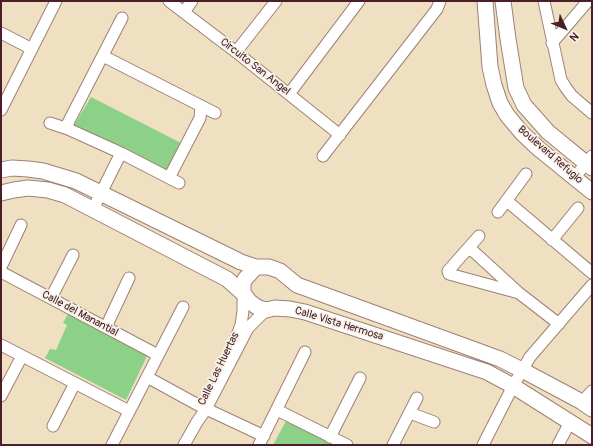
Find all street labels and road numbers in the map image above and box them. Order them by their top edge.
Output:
street label: Circuito San Angel [217,36,293,98]
street label: Boulevard Refugio [515,123,585,187]
street label: Calle del Manantial [39,288,121,340]
street label: Calle Vista Hermosa [293,304,385,344]
street label: Calle Las Huertas [196,330,242,408]

